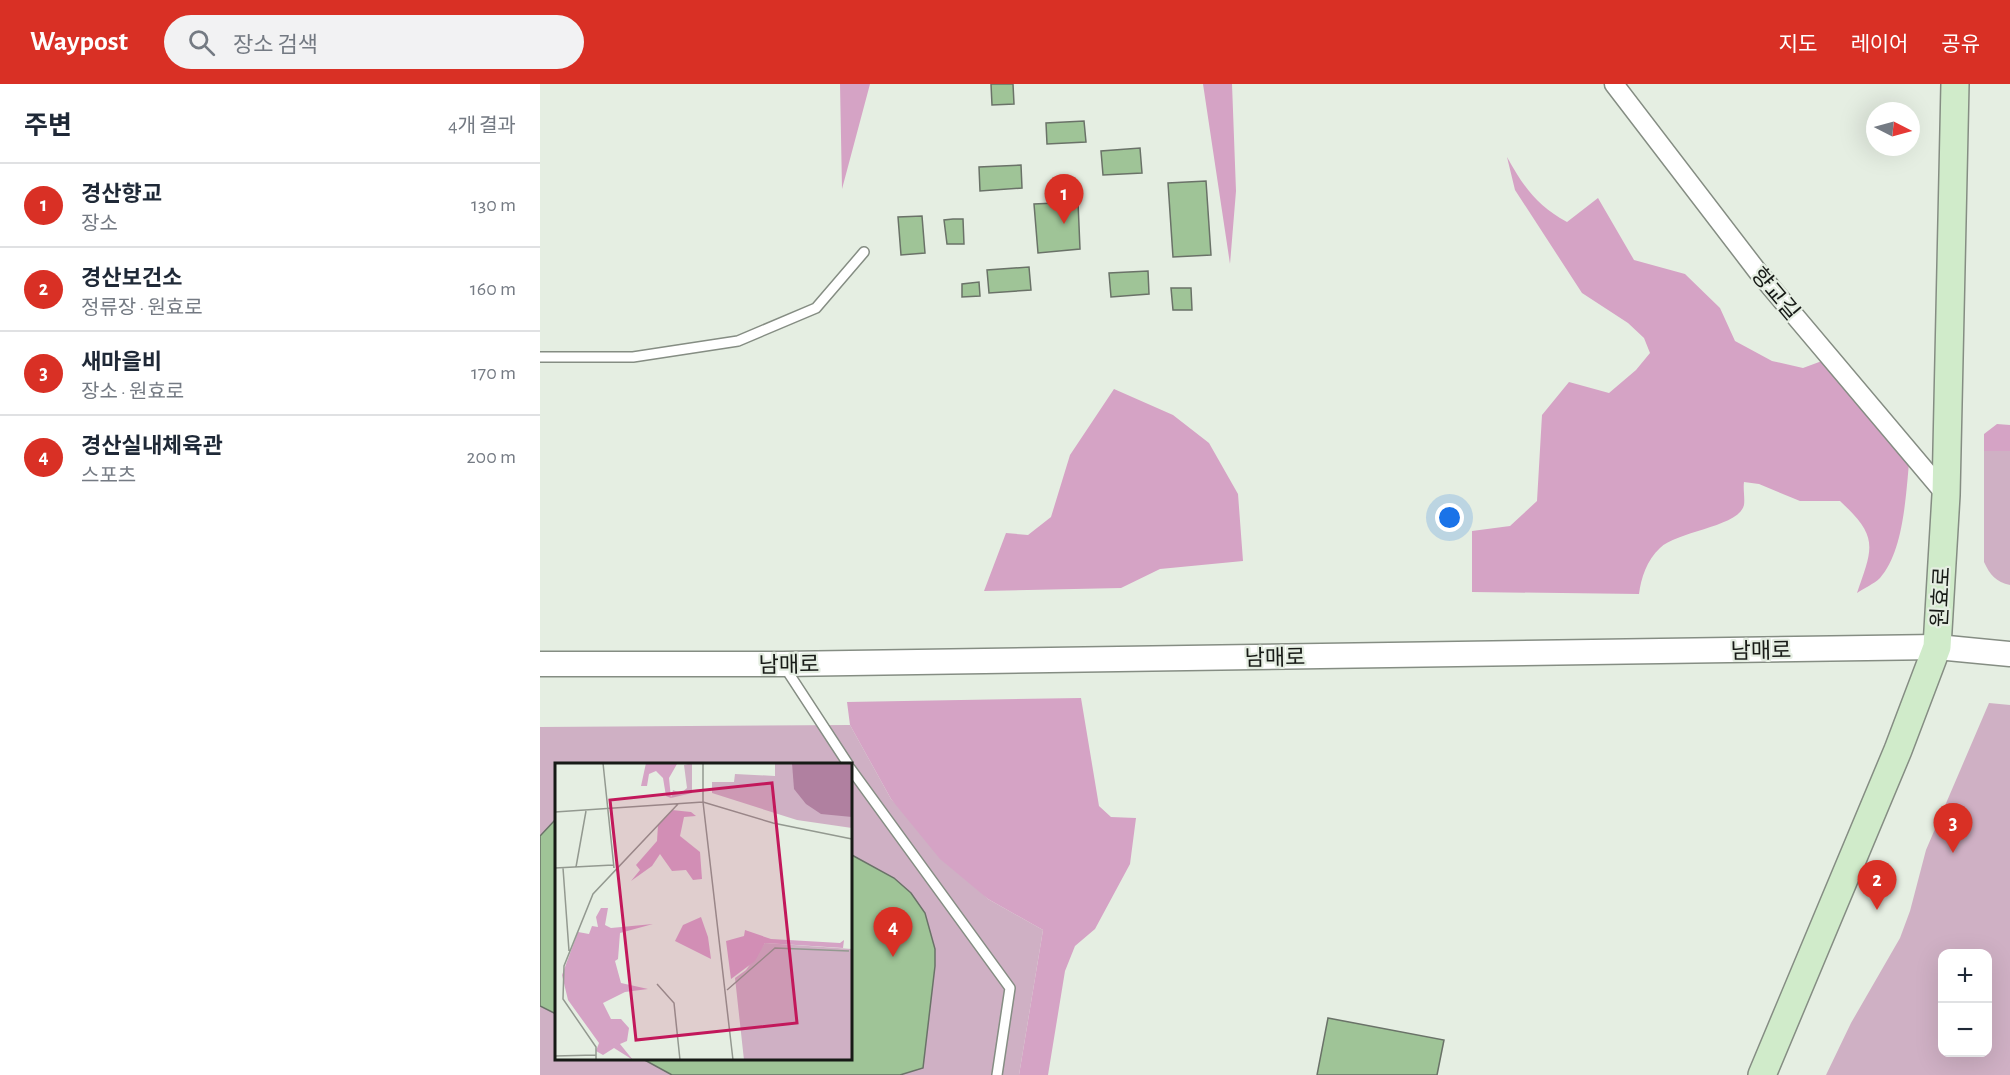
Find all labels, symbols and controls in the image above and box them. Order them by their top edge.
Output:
search box [164,15,584,69]
icon: search [185,26,218,59]
text: Waypost [30,28,128,56]
text: 장소 검색 [233,34,318,56]
text: 지도 [1779,34,1817,55]
text: 레이어 [1850,34,1908,55]
text: 공유 [1941,34,1980,55]
north arrow [1866,102,1920,156]
text: 주변 [24,113,72,139]
text: 4개 결과 [448,116,516,136]
pin: 1 [1044,174,1084,224]
text: 경산향교 [81,183,162,205]
text: 1 [40,195,47,215]
text: 130 m [471,195,516,215]
text: 장소 [81,214,118,234]
street label: 향교길 [1747,263,1804,324]
text: 경산보건소 [81,267,182,289]
text: 2 [39,279,48,299]
text: 160 m [470,279,516,299]
text: 정류장 · 원효로 [81,298,203,318]
text: 새마을비 [81,351,162,373]
text: 3 [39,363,48,383]
text: 170 m [471,363,516,383]
text: 장소 · 원효로 [81,382,184,402]
text: 경산실내체육관 [81,435,223,457]
text: 4 [38,447,49,467]
text: 200 m [466,447,516,467]
text: 스포츠 [81,466,136,486]
your location [1435,503,1464,532]
street label: 원효로 [1927,566,1954,628]
street label: 남매로 [1730,638,1792,663]
street label: 남매로 [1244,645,1306,670]
street label: 남매로 [758,652,820,677]
inset map [555,763,852,1060]
pin: 3 [1934,804,1972,853]
pin: 2 [1858,860,1896,910]
pin: 4 [874,908,912,957]
map controls [1938,949,1992,1057]
button: + [1938,949,1992,1003]
button: − [1938,1003,1992,1057]

